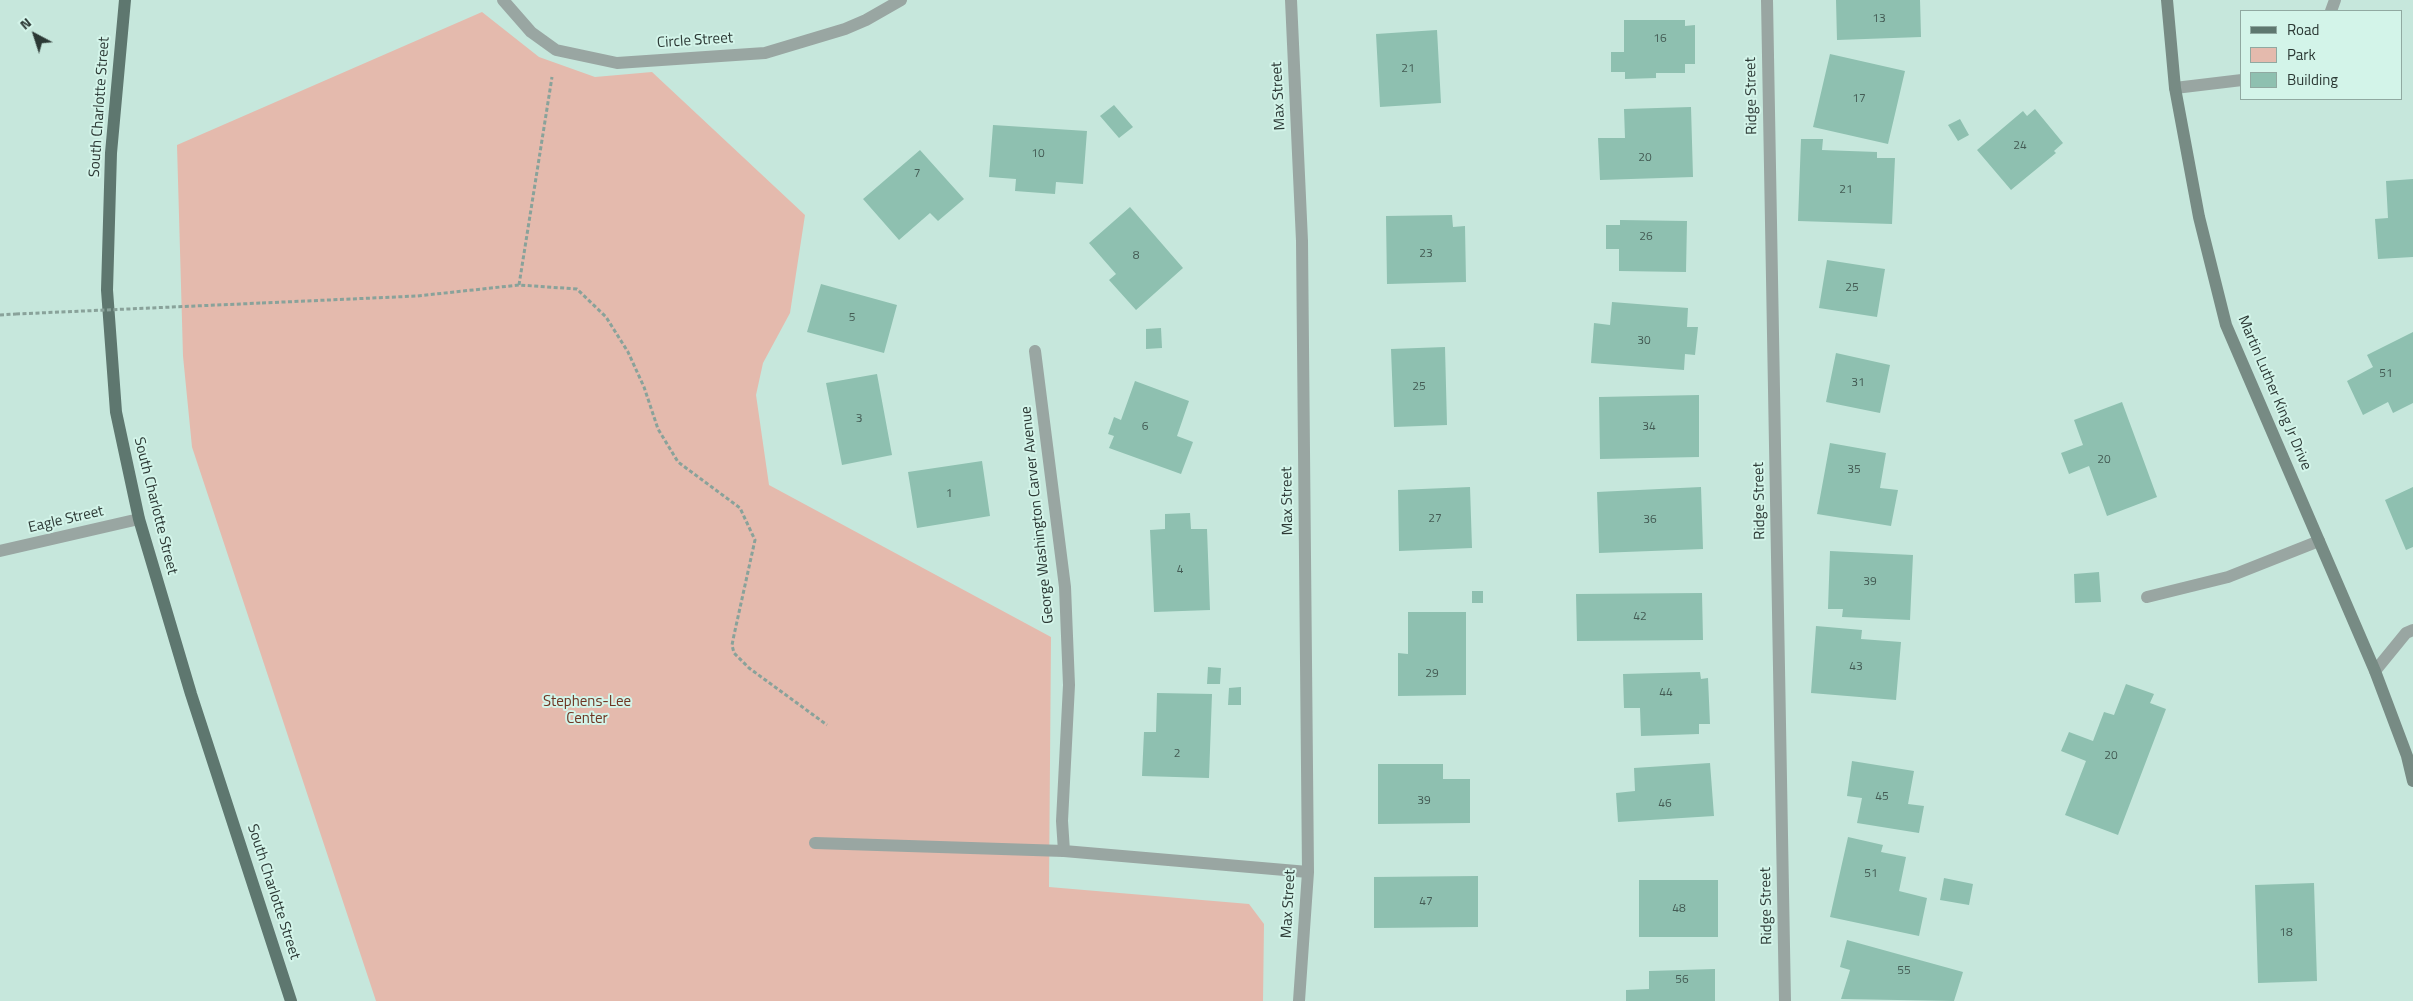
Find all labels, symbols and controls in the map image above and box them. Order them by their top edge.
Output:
north arrow [10,10,60,60]
legend [2240,10,2403,100]
text: N [15,12,35,34]
house number: 13 [1872,12,1886,26]
text: Road [2287,18,2319,41]
street label: Circle Street [656,29,734,53]
house number: 16 [1653,32,1667,46]
street label: South Charlotte Street [86,36,114,178]
text: Park [2287,43,2316,66]
street label: Ridge Street [1742,57,1762,135]
street label: Max Street [1268,61,1290,131]
house number: 21 [1401,62,1415,76]
text: Building [2287,68,2338,91]
house number: 17 [1852,92,1866,106]
house number: 24 [2013,139,2027,153]
house number: 10 [1031,147,1045,161]
house number: 20 [1638,151,1652,165]
house number: 7 [914,167,920,181]
house number: 21 [1839,183,1853,197]
house number: 26 [1639,230,1653,244]
house number: 23 [1419,247,1433,261]
house number: 8 [1133,249,1139,263]
house number: 25 [1845,281,1859,295]
house number: 5 [849,311,855,325]
street label: Martin Luther King Jr Drive [2233,313,2315,473]
house number: 30 [1637,334,1651,348]
house number: 51 [2379,367,2393,381]
house number: 31 [1851,376,1865,390]
house number: 25 [1412,380,1426,394]
street label: George Washington Carver Avenue [1018,405,1058,625]
house number: 3 [856,412,862,426]
house number: 6 [1142,420,1148,434]
house number: 34 [1642,420,1656,434]
street label: South Charlotte Street [129,435,181,577]
house number: 20 [2097,453,2111,467]
street label: Ridge Street [1750,462,1770,540]
house number: 35 [1847,463,1861,477]
street label: Max Street [1278,466,1298,536]
house number: 1 [946,487,952,501]
street label: Eagle Street [27,503,105,537]
house number: 27 [1428,512,1442,526]
house number: 36 [1643,513,1657,527]
house number: 4 [1177,563,1183,577]
house number: 39 [1863,575,1877,589]
house number: 42 [1633,610,1647,624]
house number: 43 [1849,660,1863,674]
house number: 29 [1425,667,1439,681]
house number: 44 [1659,686,1673,700]
park label: Stephens-Lee Center [543,693,631,728]
house number: 2 [1174,747,1180,761]
house number: 20 [2104,749,2118,763]
house number: 45 [1875,790,1889,804]
house number: 39 [1417,794,1431,808]
house number: 46 [1658,797,1672,811]
street label: South Charlotte Street [243,822,303,962]
street label: Ridge Street [1757,867,1777,945]
house number: 51 [1864,867,1878,881]
street label: Max Street [1278,869,1300,939]
house number: 47 [1419,895,1433,909]
house number: 48 [1672,902,1686,916]
house number: 18 [2279,926,2293,940]
house number: 55 [1897,964,1911,978]
house number: 56 [1675,973,1689,987]

